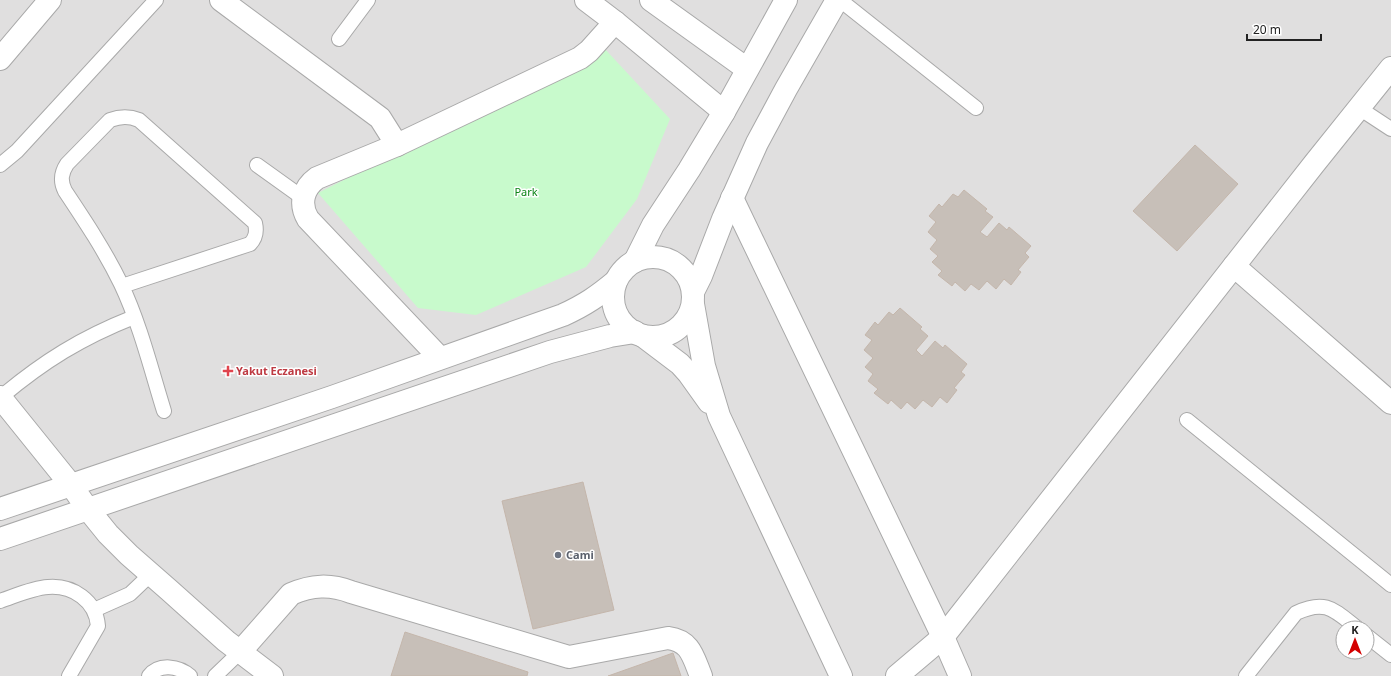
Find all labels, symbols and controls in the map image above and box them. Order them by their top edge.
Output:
scale bar [1247,16,1321,42]
text: 20 m [1253,21,1281,38]
park label: Park [514,184,538,199]
place label: Yakut Eczanesi [236,363,317,378]
marker: Yakut Eczanesi [223,366,233,376]
place label: Cami [566,547,594,562]
marker: Cami [553,550,563,560]
north arrow [1335,620,1375,660]
text: K [1351,622,1359,637]

